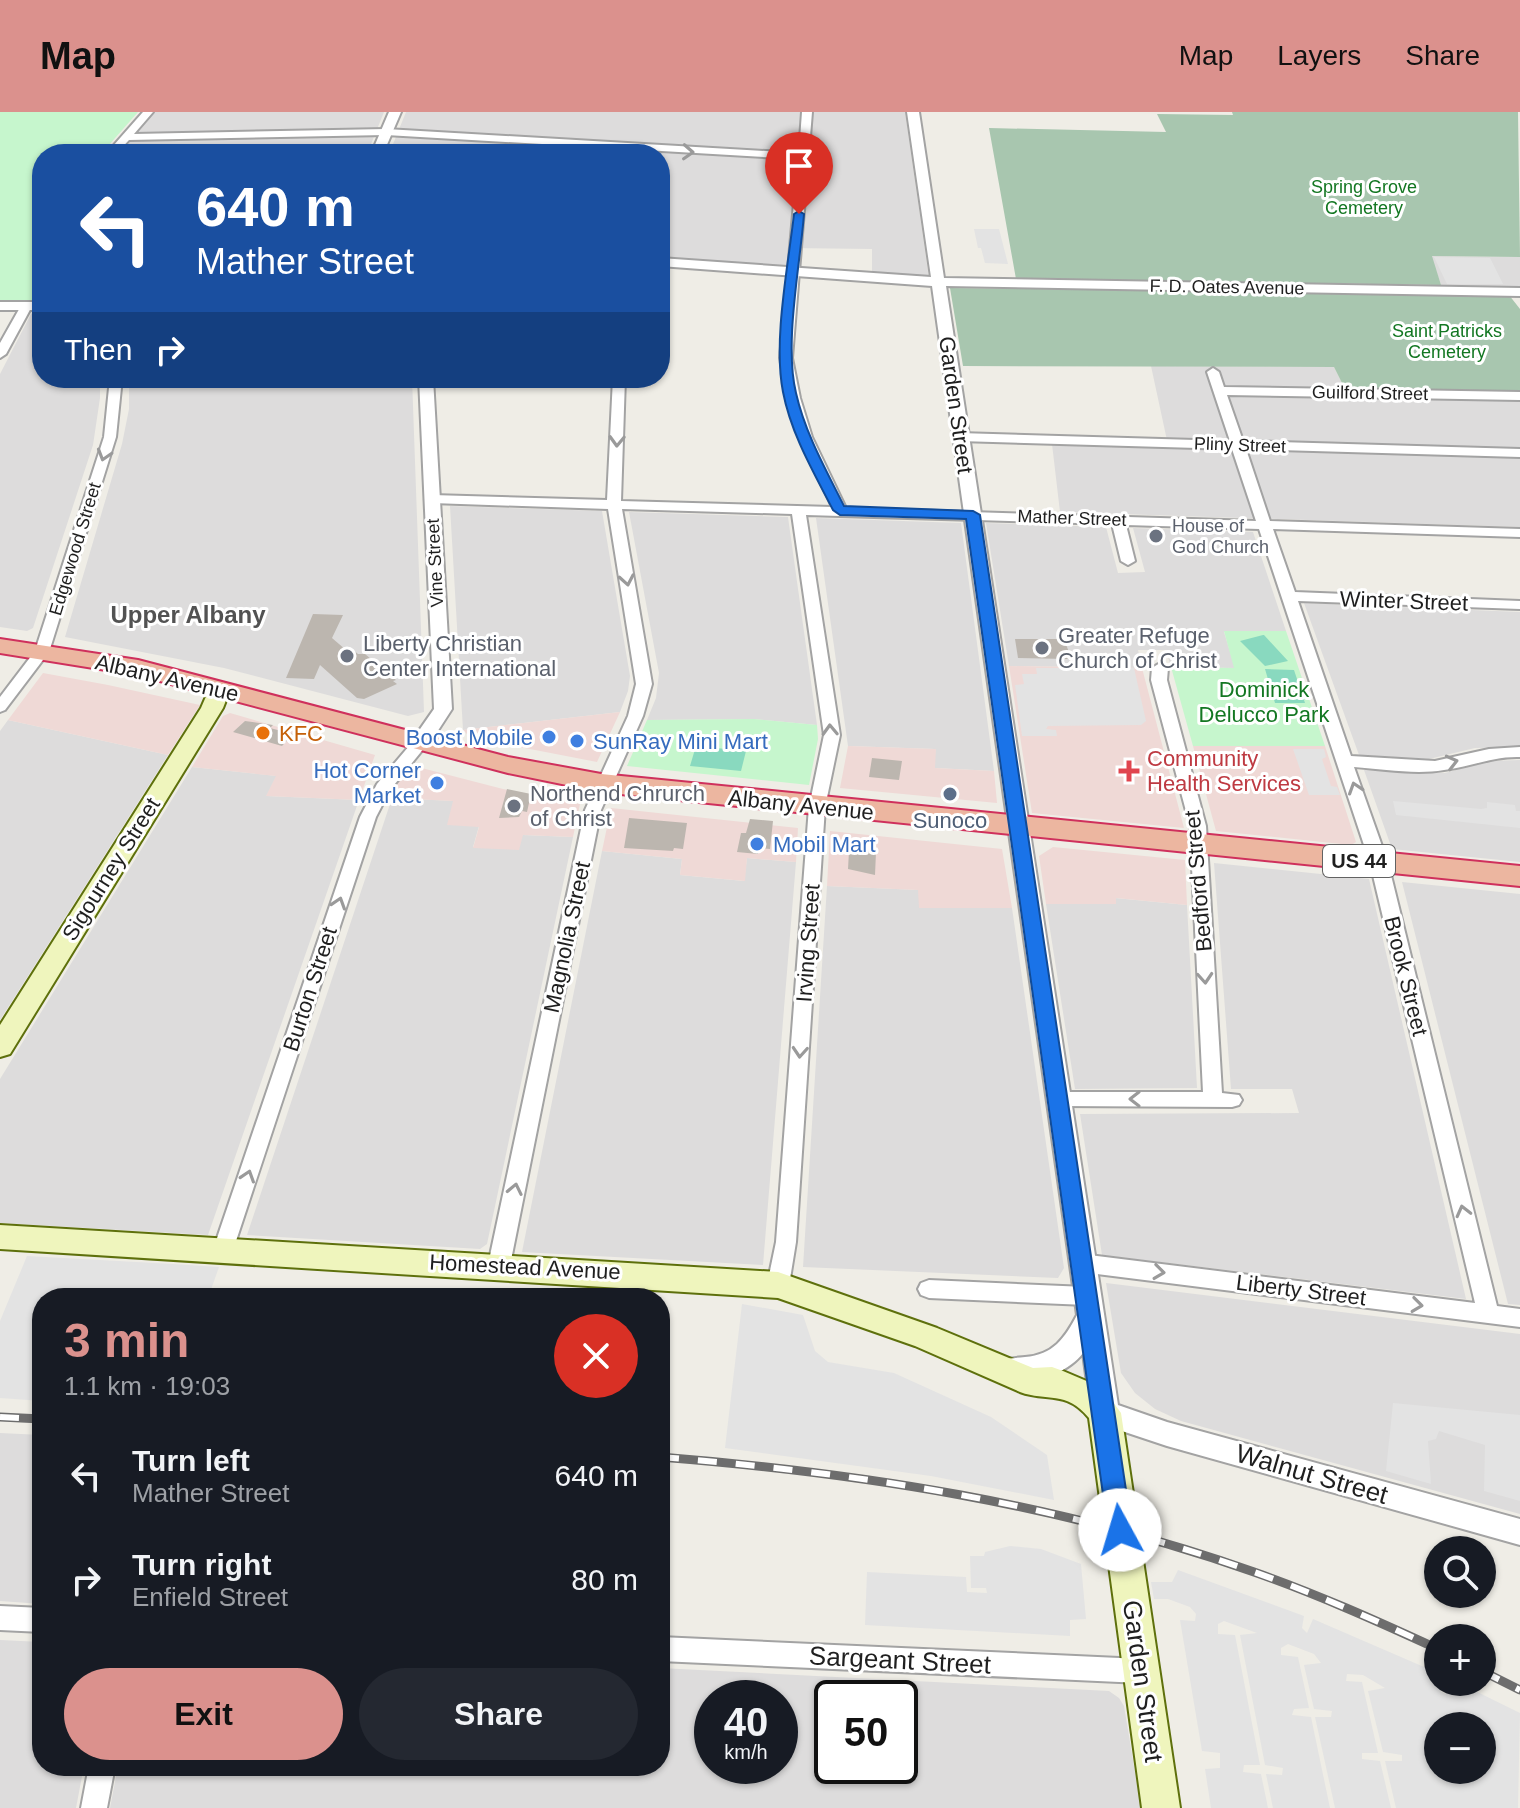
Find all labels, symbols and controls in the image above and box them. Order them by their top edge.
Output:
text: Map [40,35,116,77]
text: Map [1179,40,1233,71]
text: Layers [1277,40,1361,71]
text: Share [1405,40,1480,71]
pin [765,132,833,214]
one-way arrow [682,143,695,160]
icon: arrive [777,144,821,188]
text: 640 m [196,175,355,238]
icon: left [64,176,168,280]
park label: Spring Grove Cemetery [1311,177,1417,218]
text: Mather Street [196,241,414,282]
street label: F. D. Oates Avenue [1149,276,1305,298]
park label: Saint Patricks Cemetery [1392,321,1502,362]
icon: right [148,328,192,372]
text: Then [64,333,132,366]
street label: Garden Street [934,335,978,475]
street label: Guilford Street [1312,382,1428,404]
street label: Pliny Street [1194,433,1286,457]
one-way arrow [608,435,625,448]
one-way arrow [98,447,114,461]
street label: Edgewood Street [45,480,105,618]
street label: Mather Street [1017,506,1127,530]
place label: House of God Church [1172,516,1269,557]
street label: Vine Street [423,518,447,608]
marker: House of God Church [1147,527,1165,545]
one-way arrow [618,574,635,587]
street label: Winter Street [1339,586,1469,616]
district label: Upper Albany [110,601,266,628]
place label: Greater Refuge Church of Christ [1058,623,1217,673]
place label: Liberty Christian Center International [363,631,556,681]
marker: Greater Refuge Church of Christ [1033,639,1051,657]
marker: Liberty Christian Center International [338,647,356,665]
street label: Albany Avenue [93,649,241,707]
park label: Dominick Delucco Park [1199,677,1330,727]
place label: KFC [279,721,323,746]
one-way arrow [821,723,838,736]
marker: KFC [254,724,272,742]
place label: Boost Mobile [406,725,533,750]
marker: Boost Mobile [540,728,558,746]
place label: SunRay Mini Mart [593,729,768,754]
marker: SunRay Mini Mart [568,732,586,750]
place label: Community Health Services [1147,746,1301,796]
one-way arrow [1444,754,1458,771]
place label: Hot Corner Market [313,758,421,808]
marker: Community Health Services [1118,760,1140,782]
marker: Hot Corner Market [428,774,446,792]
place label: Northend Chrurch of Christ [530,781,705,831]
one-way arrow [1348,782,1364,796]
street label: Albany Avenue [727,785,875,825]
marker: Sunoco [941,785,959,803]
street label: Sigourney Street [57,793,165,945]
marker: Northend Chrurch of Christ [505,797,523,815]
place label: Sunoco [913,808,987,833]
street label: Bedford Street [1179,809,1217,953]
place label: Mobil Mart [773,832,876,857]
marker: Mobil Mart [748,835,766,853]
road number: US 44 [1323,845,1395,877]
street label: Magnolia Street [539,859,595,1015]
street label: Irving Street [791,883,825,1003]
one-way arrow [330,897,346,910]
street label: Brook Street [1379,914,1433,1038]
street label: Burton Street [278,923,342,1055]
one-way arrow [1196,972,1213,985]
one-way arrow [792,1046,809,1059]
one-way arrow [1128,1090,1141,1108]
one-way arrow [238,1170,254,1184]
one-way arrow [506,1183,523,1196]
one-way arrow [1455,1205,1472,1218]
street label: Homestead Avenue [429,1250,621,1284]
one-way arrow [1152,1263,1166,1280]
street label: Liberty Street [1235,1270,1367,1310]
one-way arrow [1410,1296,1424,1313]
text: 3 min [64,1314,189,1367]
button: close [554,1314,638,1398]
text: 1.1 km · 19:03 [64,1371,230,1401]
street label: Walnut Street [1233,1438,1392,1510]
text: Turn left [132,1444,250,1477]
icon: left [64,1454,108,1498]
text: 640 m [555,1459,638,1492]
text: Mather Street [132,1478,290,1508]
position arrow [1078,1488,1162,1572]
map controls [1424,1536,1496,1784]
button: search [1424,1536,1496,1608]
text: Turn right [132,1548,271,1581]
icon: right [64,1558,108,1602]
text: 80 m [571,1563,638,1596]
text: Enfield Street [132,1582,288,1612]
street label: Garden Street [1117,1598,1169,1765]
button: + [1424,1624,1496,1696]
street label: Sargeant Street [808,1640,992,1680]
button: Exit [64,1668,343,1760]
button: Share [359,1668,638,1760]
speed limit sign: 50 [814,1680,918,1784]
text: 40 [724,1700,768,1744]
button: − [1424,1712,1496,1784]
text: km/h [724,1741,768,1763]

